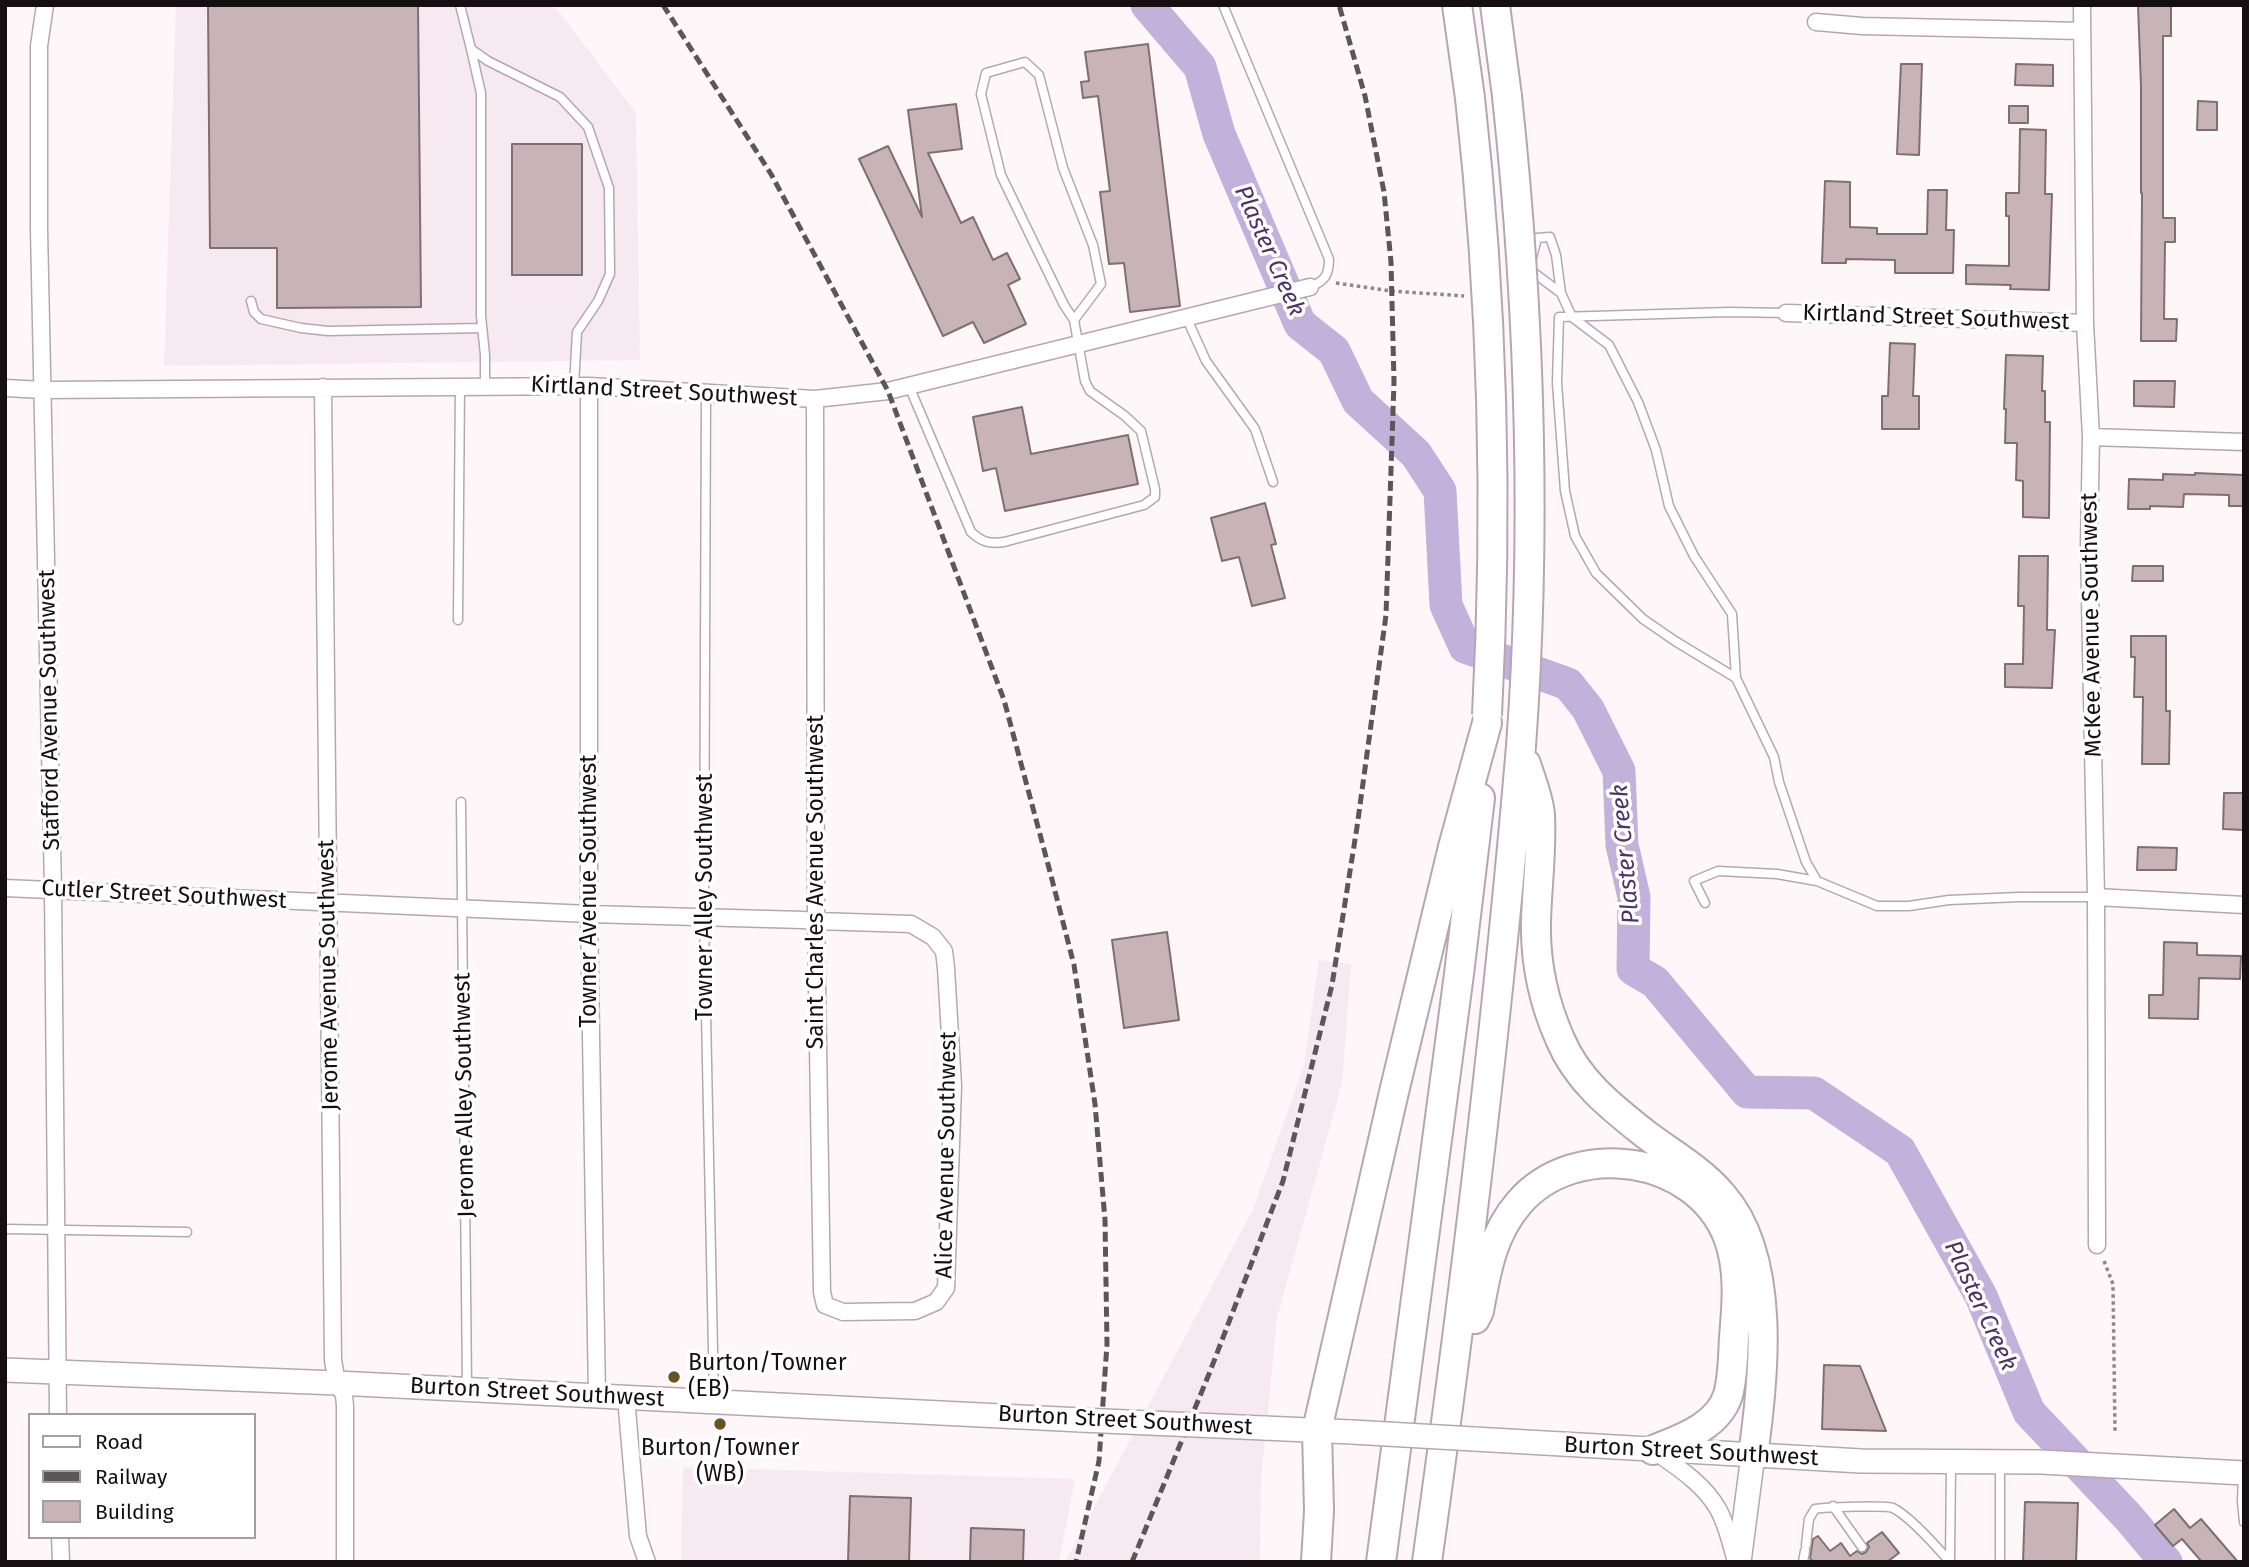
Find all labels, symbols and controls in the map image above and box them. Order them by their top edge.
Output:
water label: Plaster Creek [1227,181,1311,321]
street label: Kirtland Street Southwest [1802,300,2070,336]
street label: Kirtland Street Southwest [530,371,798,413]
street label: McKee Avenue Southwest [2076,492,2108,758]
street label: Stafford Avenue Southwest [34,569,66,851]
street label: Saint Charles Avenue Southwest [803,715,831,1049]
street label: Towner Avenue Southwest [576,754,604,1028]
street label: Towner Alley Southwest [692,773,720,1021]
water label: Plaster Creek [1606,783,1646,925]
street label: Jerome Avenue Southwest [313,839,345,1111]
street label: Cutler Street Southwest [41,875,287,915]
street label: Jerome Alley Southwest [449,972,481,1218]
street label: Alice Avenue Southwest [931,1031,963,1279]
water label: Plaster Creek [1937,1236,2023,1376]
place label: Burton/Towner (EB) [688,1350,847,1404]
marker: Burton/Towner (EB) [666,1369,682,1385]
street label: Burton Street Southwest [409,1373,665,1413]
street label: Burton Street Southwest [997,1401,1253,1441]
legend [28,1413,256,1539]
marker: Burton/Towner (WB) [712,1416,728,1432]
text: Road [95,1429,143,1455]
street label: Burton Street Southwest [1563,1432,1819,1472]
place label: Burton/Towner (WB) [641,1435,799,1489]
text: Railway [95,1464,167,1490]
text: Building [95,1499,174,1525]

